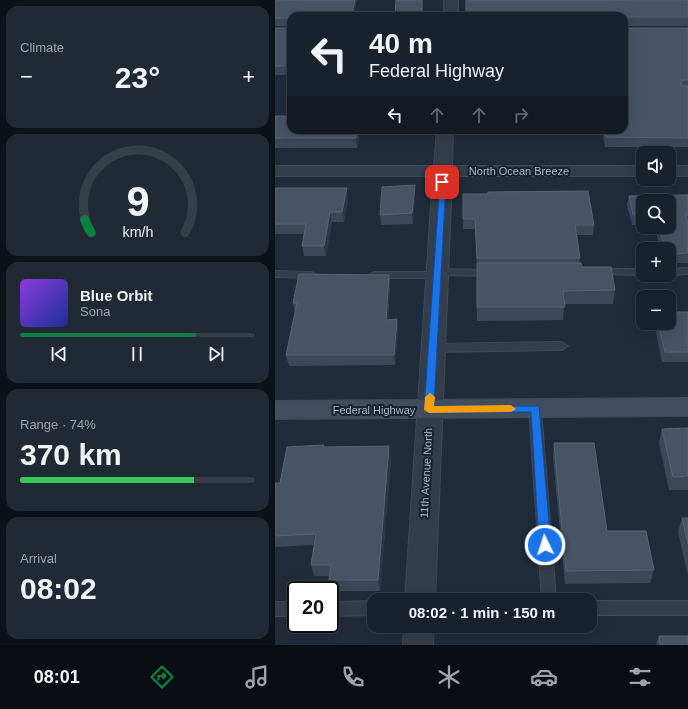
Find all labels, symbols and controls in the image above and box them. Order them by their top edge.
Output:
icon: left [303,28,355,80]
text: 40 m [369,28,433,59]
text: Climate [20,40,64,55]
text: 23° [115,61,160,94]
text: Federal Highway [369,61,504,81]
text: − [20,64,33,89]
text: + [242,64,255,89]
icon: left [384,104,406,126]
icon: ahead [426,104,448,126]
icon: ahead [468,104,490,126]
icon: right [510,104,532,126]
map controls [636,146,676,330]
button: sound [636,146,676,186]
pin [425,165,459,199]
street label: North Ocean Breeze [469,165,569,177]
icon: arrive [431,171,453,193]
text: 9 [126,177,149,224]
button: search [636,194,676,234]
text: km/h [122,223,153,239]
button: + [636,242,676,282]
text: Blue Orbit [80,287,153,304]
button: − [636,290,676,330]
text: Sona [80,304,110,319]
icon: previous [48,343,70,365]
icon: pause [126,343,148,365]
icon: next [205,343,227,365]
street label: Federal Highway [333,404,416,416]
text: Range · 74% [20,417,96,432]
street label: 11th Avenue North [418,428,434,518]
text: 370 km [20,438,122,471]
position arrow [524,524,566,566]
text: Arrival [20,551,57,566]
text: 08:02 [20,572,97,605]
speed limit sign: 20 [287,581,339,633]
text: 08:02 · 1 min · 150 m [409,604,555,621]
icon: directions [148,663,176,691]
icon: music [243,663,271,691]
icon: phone [339,663,367,691]
icon: climate [435,663,463,691]
icon: car [530,663,558,691]
icon: filters [626,663,654,691]
text: 08:01 [34,667,80,687]

